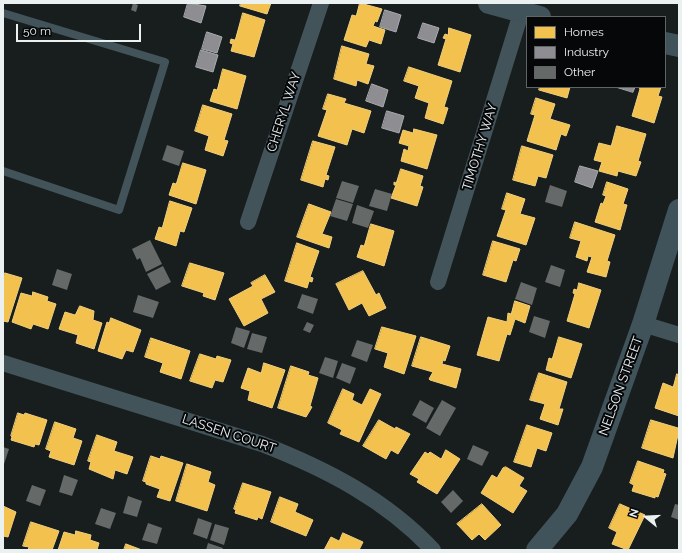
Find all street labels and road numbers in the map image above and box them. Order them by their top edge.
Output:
street label: CHERYL WAY [264,70,304,154]
street label: TIMOTHY WAY [459,102,501,192]
street label: NELSON STREET [596,334,646,438]
street label: LASSEN COURT [180,411,278,457]

